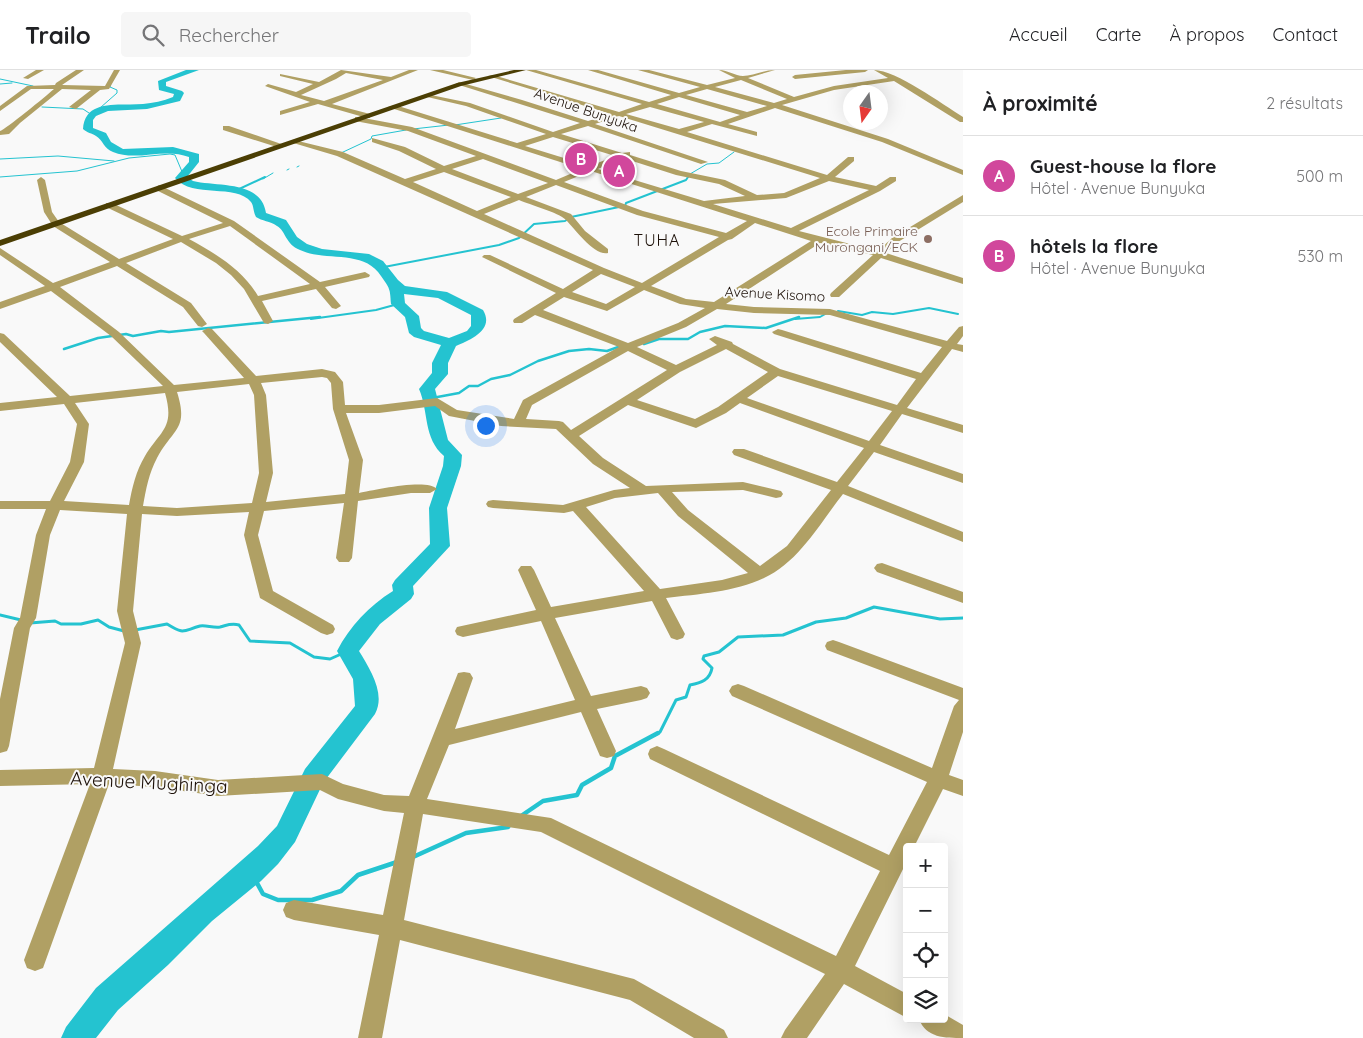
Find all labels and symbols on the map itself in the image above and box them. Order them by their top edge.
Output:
street label: Avenue Bunyuka [532,84,640,136]
north arrow [843,85,888,130]
pin: B [565,140,597,178]
pin: A [603,152,635,190]
place label: Ecole Primaire Murongani/ECK [815,222,918,256]
district label: TUHA [634,230,680,250]
marker: Ecole Primaire Murongani/ECK [922,233,934,245]
street label: Avenue Kisomo [724,282,826,306]
your location [473,413,499,439]
street label: Avenue Mughinga [70,766,228,798]

